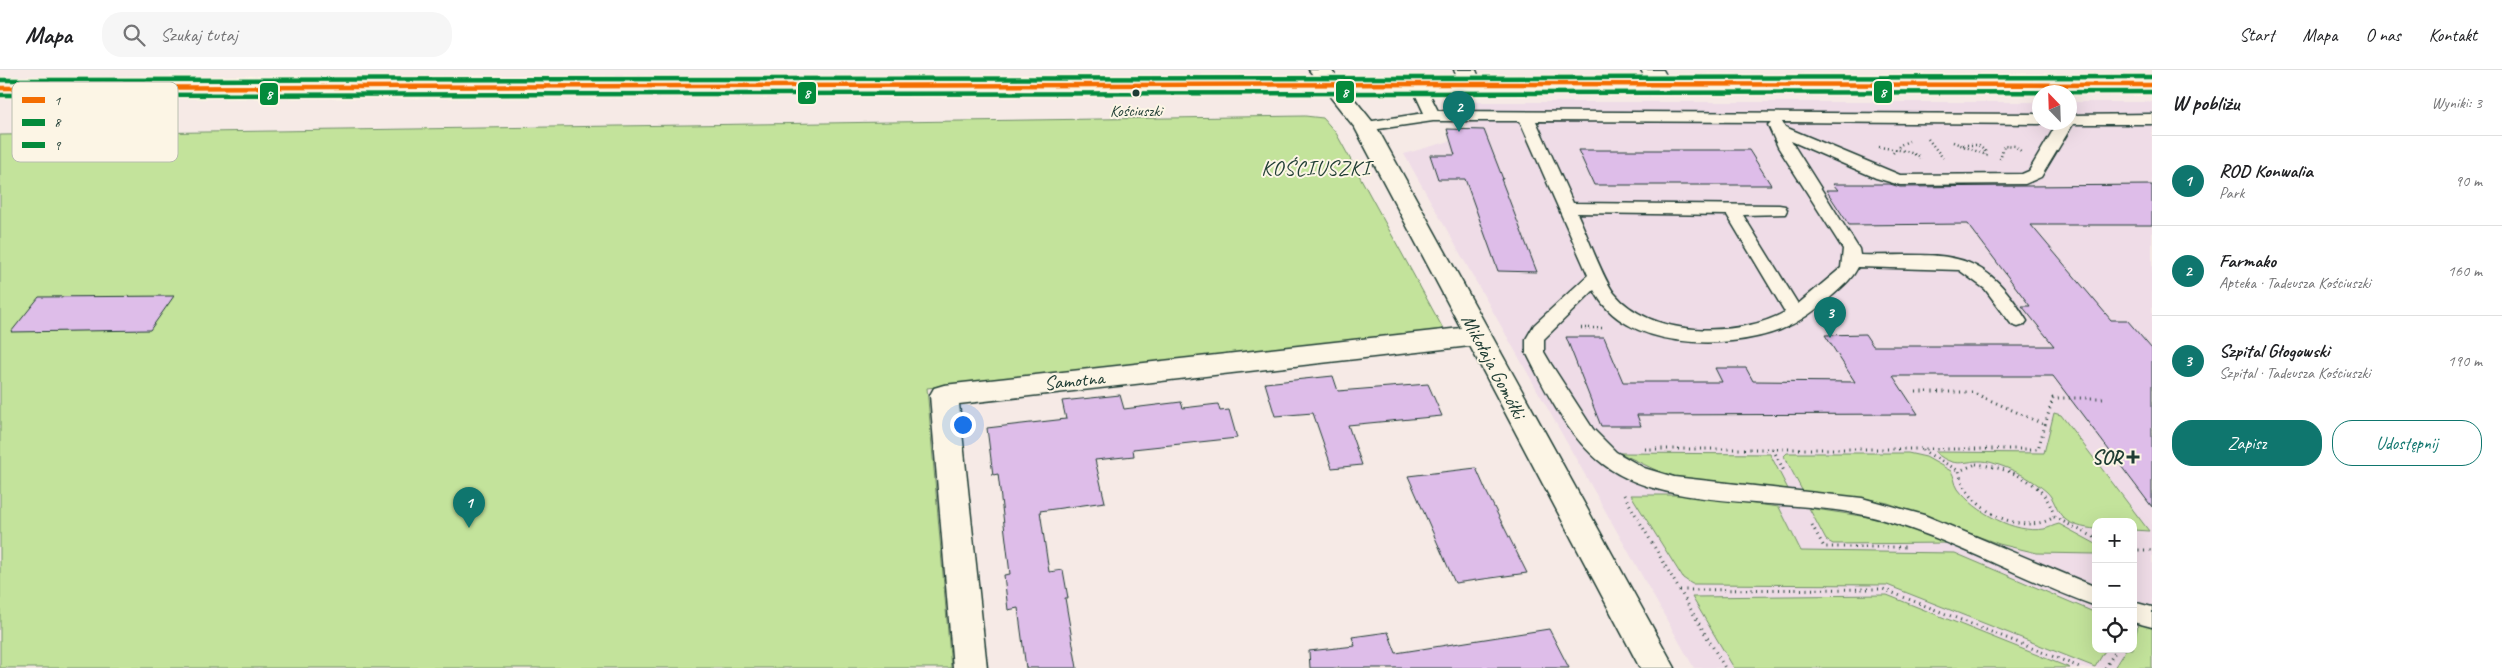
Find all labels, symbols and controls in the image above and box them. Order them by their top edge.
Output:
search box [102,12,452,57]
text: Mapa [25,20,72,50]
icon: search [120,21,148,49]
text: Szukaj tutaj [160,23,238,47]
text: Start [2239,24,2275,46]
text: Mapa [2303,24,2337,46]
text: O nas [2365,24,2401,46]
text: Kontakt [2429,24,2477,46]
line badge: 8 [1335,80,1355,104]
line badge: 8 [1873,80,1893,104]
line badge: 8 [797,81,817,105]
legend [12,82,178,162]
line badge: 8 [259,82,279,106]
text: 8 [1342,84,1350,101]
text: 8 [1880,84,1888,101]
text: 8 [804,85,812,102]
north arrow [2032,85,2077,130]
text: 8 [266,86,274,103]
marker: Kościuszki [1131,88,1141,98]
text: W pobliżu [2172,90,2239,116]
pin: 2 [1443,91,1475,132]
text: 1 [54,92,61,109]
text: Wyniki: 3 [2431,93,2482,113]
place label: Kościuszki [1110,101,1164,121]
text: 8 [54,114,62,131]
text: 9 [54,137,62,154]
district label: KOŚCIUSZKI [1261,155,1374,181]
text: ROD Konwalia [2219,159,2313,183]
text: 1 [2184,171,2192,191]
text: 90 m [2455,171,2482,191]
text: Park [2219,183,2244,203]
text: Farmako [2219,249,2276,273]
text: 2 [2184,261,2192,281]
text: 160 m [2448,261,2482,281]
text: Apteka · Tadeusza Kościuszki [2219,273,2371,293]
pin: 3 [1814,297,1846,338]
street label: Mikołaja Gomółki [1456,310,1533,425]
text: Szpital Głogowski [2219,339,2329,363]
text: 3 [2184,351,2192,371]
text: 190 m [2448,351,2482,371]
text: Szpital · Tadeusza Kościuszki [2219,363,2370,383]
street label: Samotna [1043,365,1107,396]
your location [950,412,976,438]
button: Zapisz [2172,420,2322,466]
button: Udostępnij [2332,420,2482,466]
place label: SOR [2092,445,2125,470]
marker: SOR [2126,450,2140,464]
pin: 1 [453,487,485,528]
map controls [2092,518,2137,653]
button: + [2092,518,2137,563]
button: − [2092,563,2137,608]
button: locate [2092,608,2137,653]

